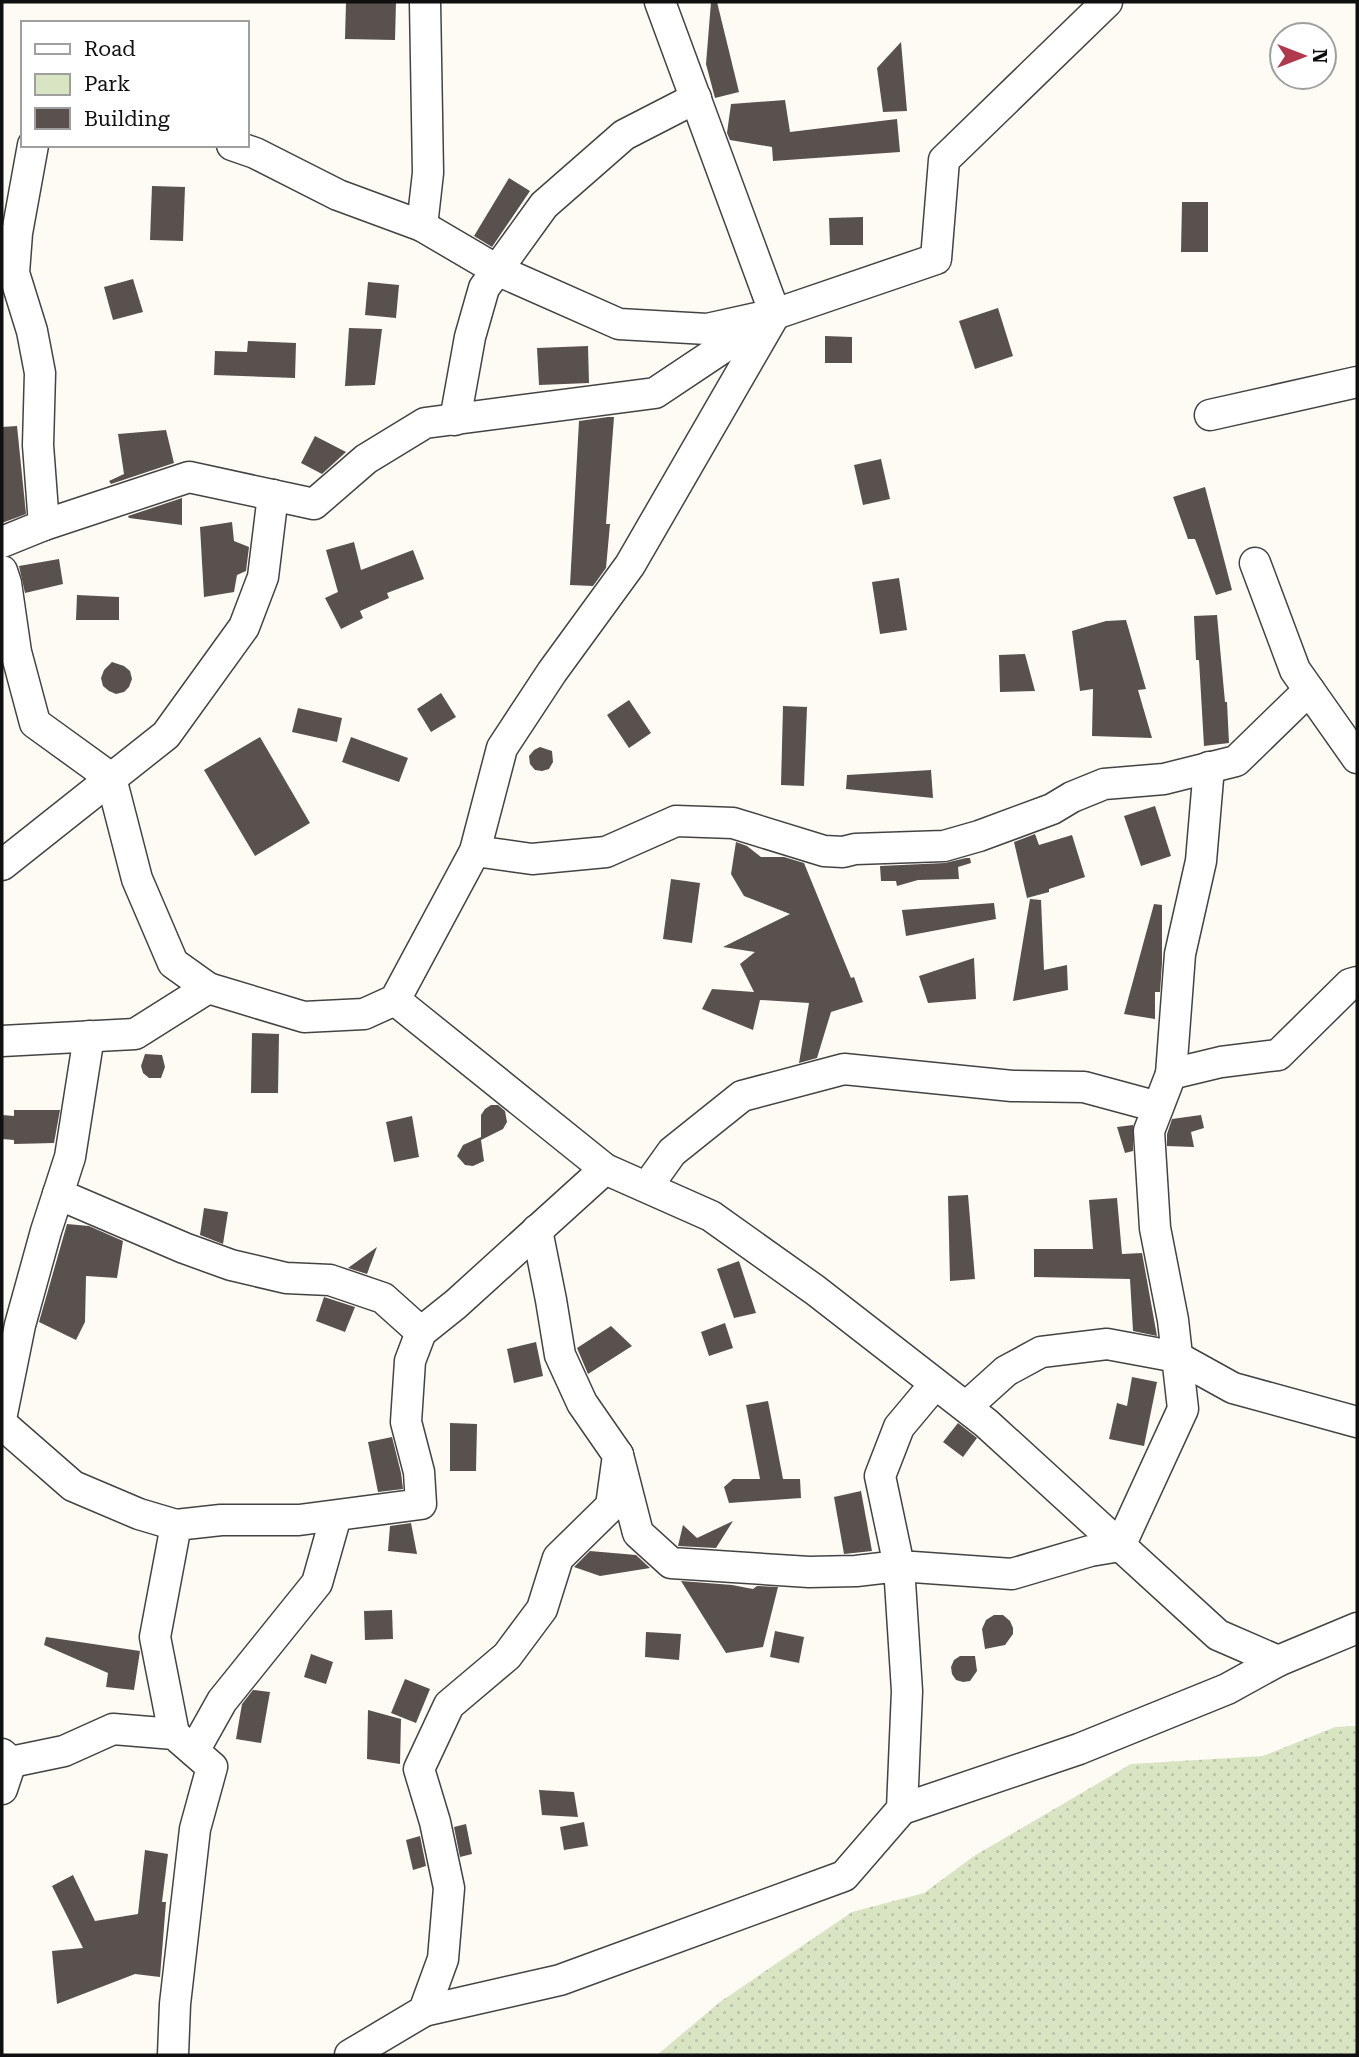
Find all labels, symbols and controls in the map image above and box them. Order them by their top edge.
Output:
legend [21,21,248,147]
north arrow [1268,21,1338,91]
text: Road [84,37,136,61]
text: N [1308,49,1331,64]
text: Park [84,72,130,96]
text: Building [84,107,170,131]

